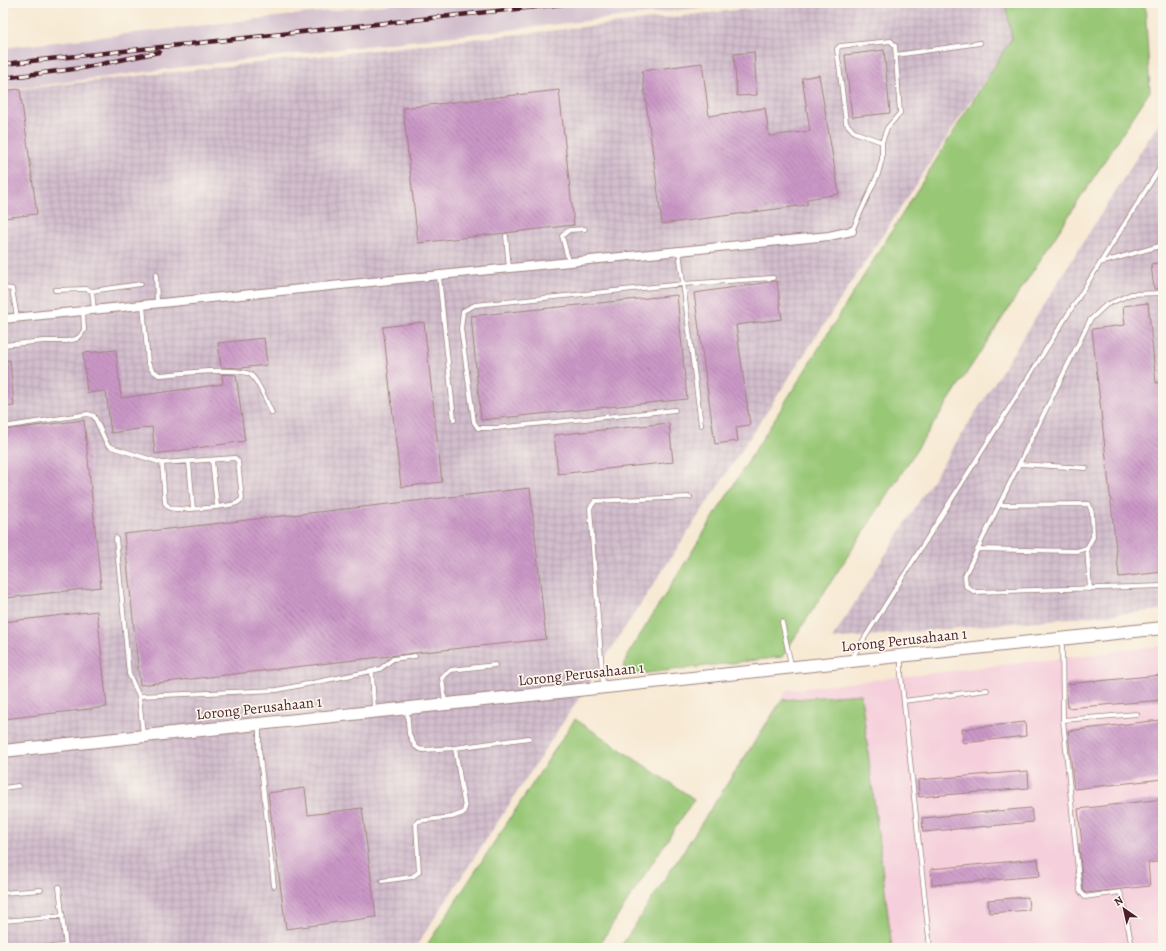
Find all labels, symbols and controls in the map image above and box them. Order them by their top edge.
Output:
street label: Lorong Perusahaan 1 [840,623,968,657]
street label: Lorong Perusahaan 1 [517,657,645,691]
street label: Lorong Perusahaan 1 [195,691,323,725]
north arrow [1104,889,1144,929]
text: N [1111,893,1126,910]

